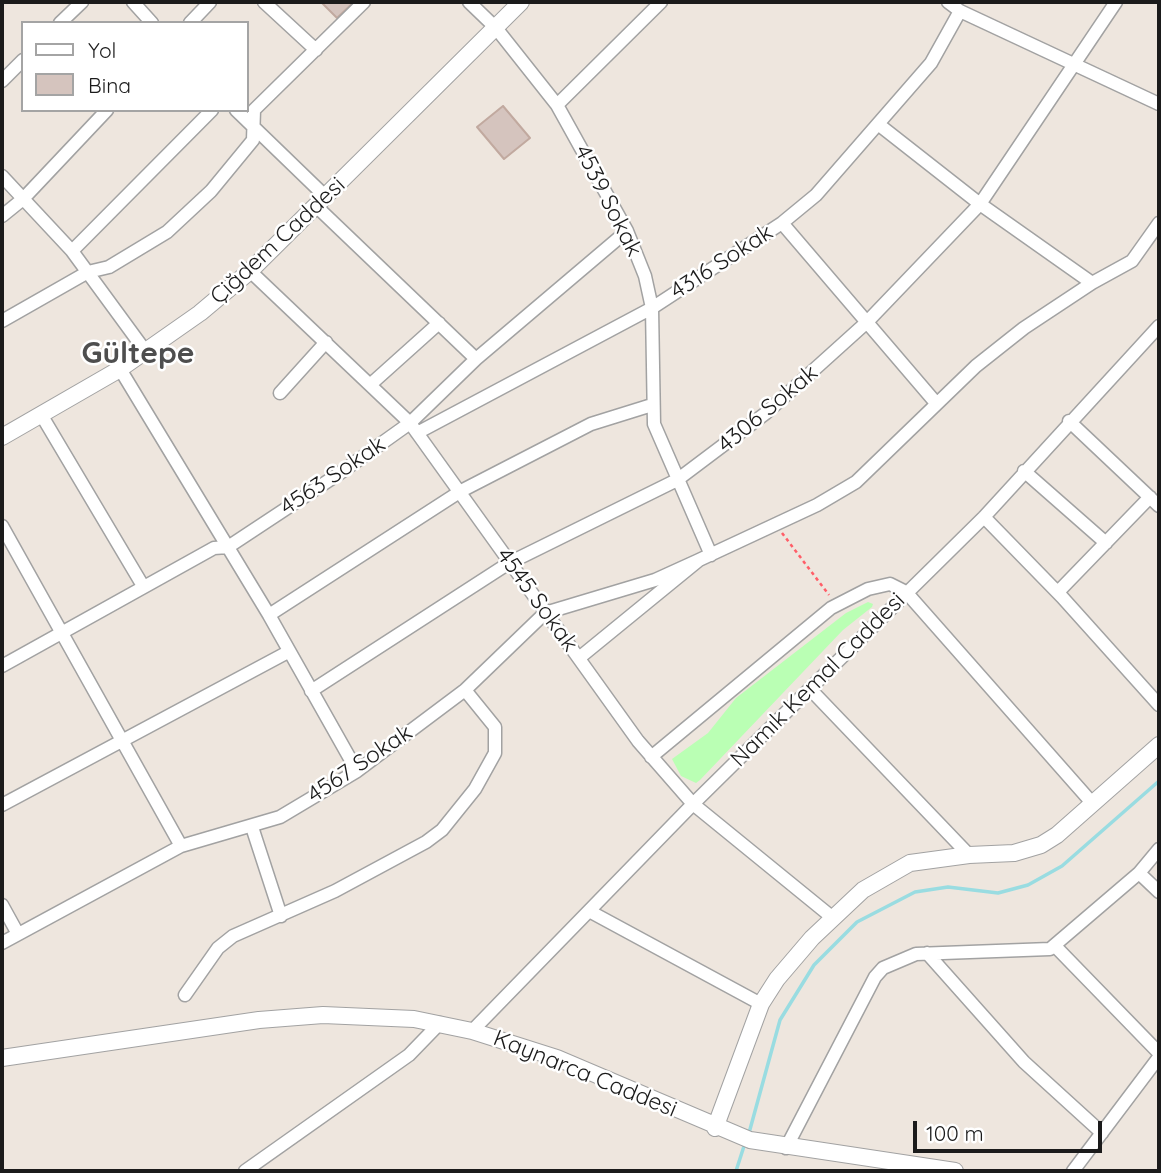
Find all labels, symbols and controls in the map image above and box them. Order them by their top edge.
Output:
legend [21,21,248,112]
text: Yol [88,37,116,63]
text: Bina [88,72,131,98]
street label: 4539 Sokak [568,141,648,261]
street label: Çiğdem Caddesi [205,172,351,310]
street label: 4316 Sokak [666,219,778,305]
district label: Gültepe [82,336,194,372]
street label: 4306 Sokak [712,359,824,459]
street label: 4563 Sokak [275,431,391,521]
street label: 4545 Sokak [490,543,584,657]
street label: Namık Kemal Caddesi [725,587,911,773]
street label: 4567 Sokak [302,719,418,809]
street label: Kaynarca Caddesi [489,1025,681,1123]
scale bar [916,1106,1105,1150]
text: 100 m [926,1120,984,1146]

